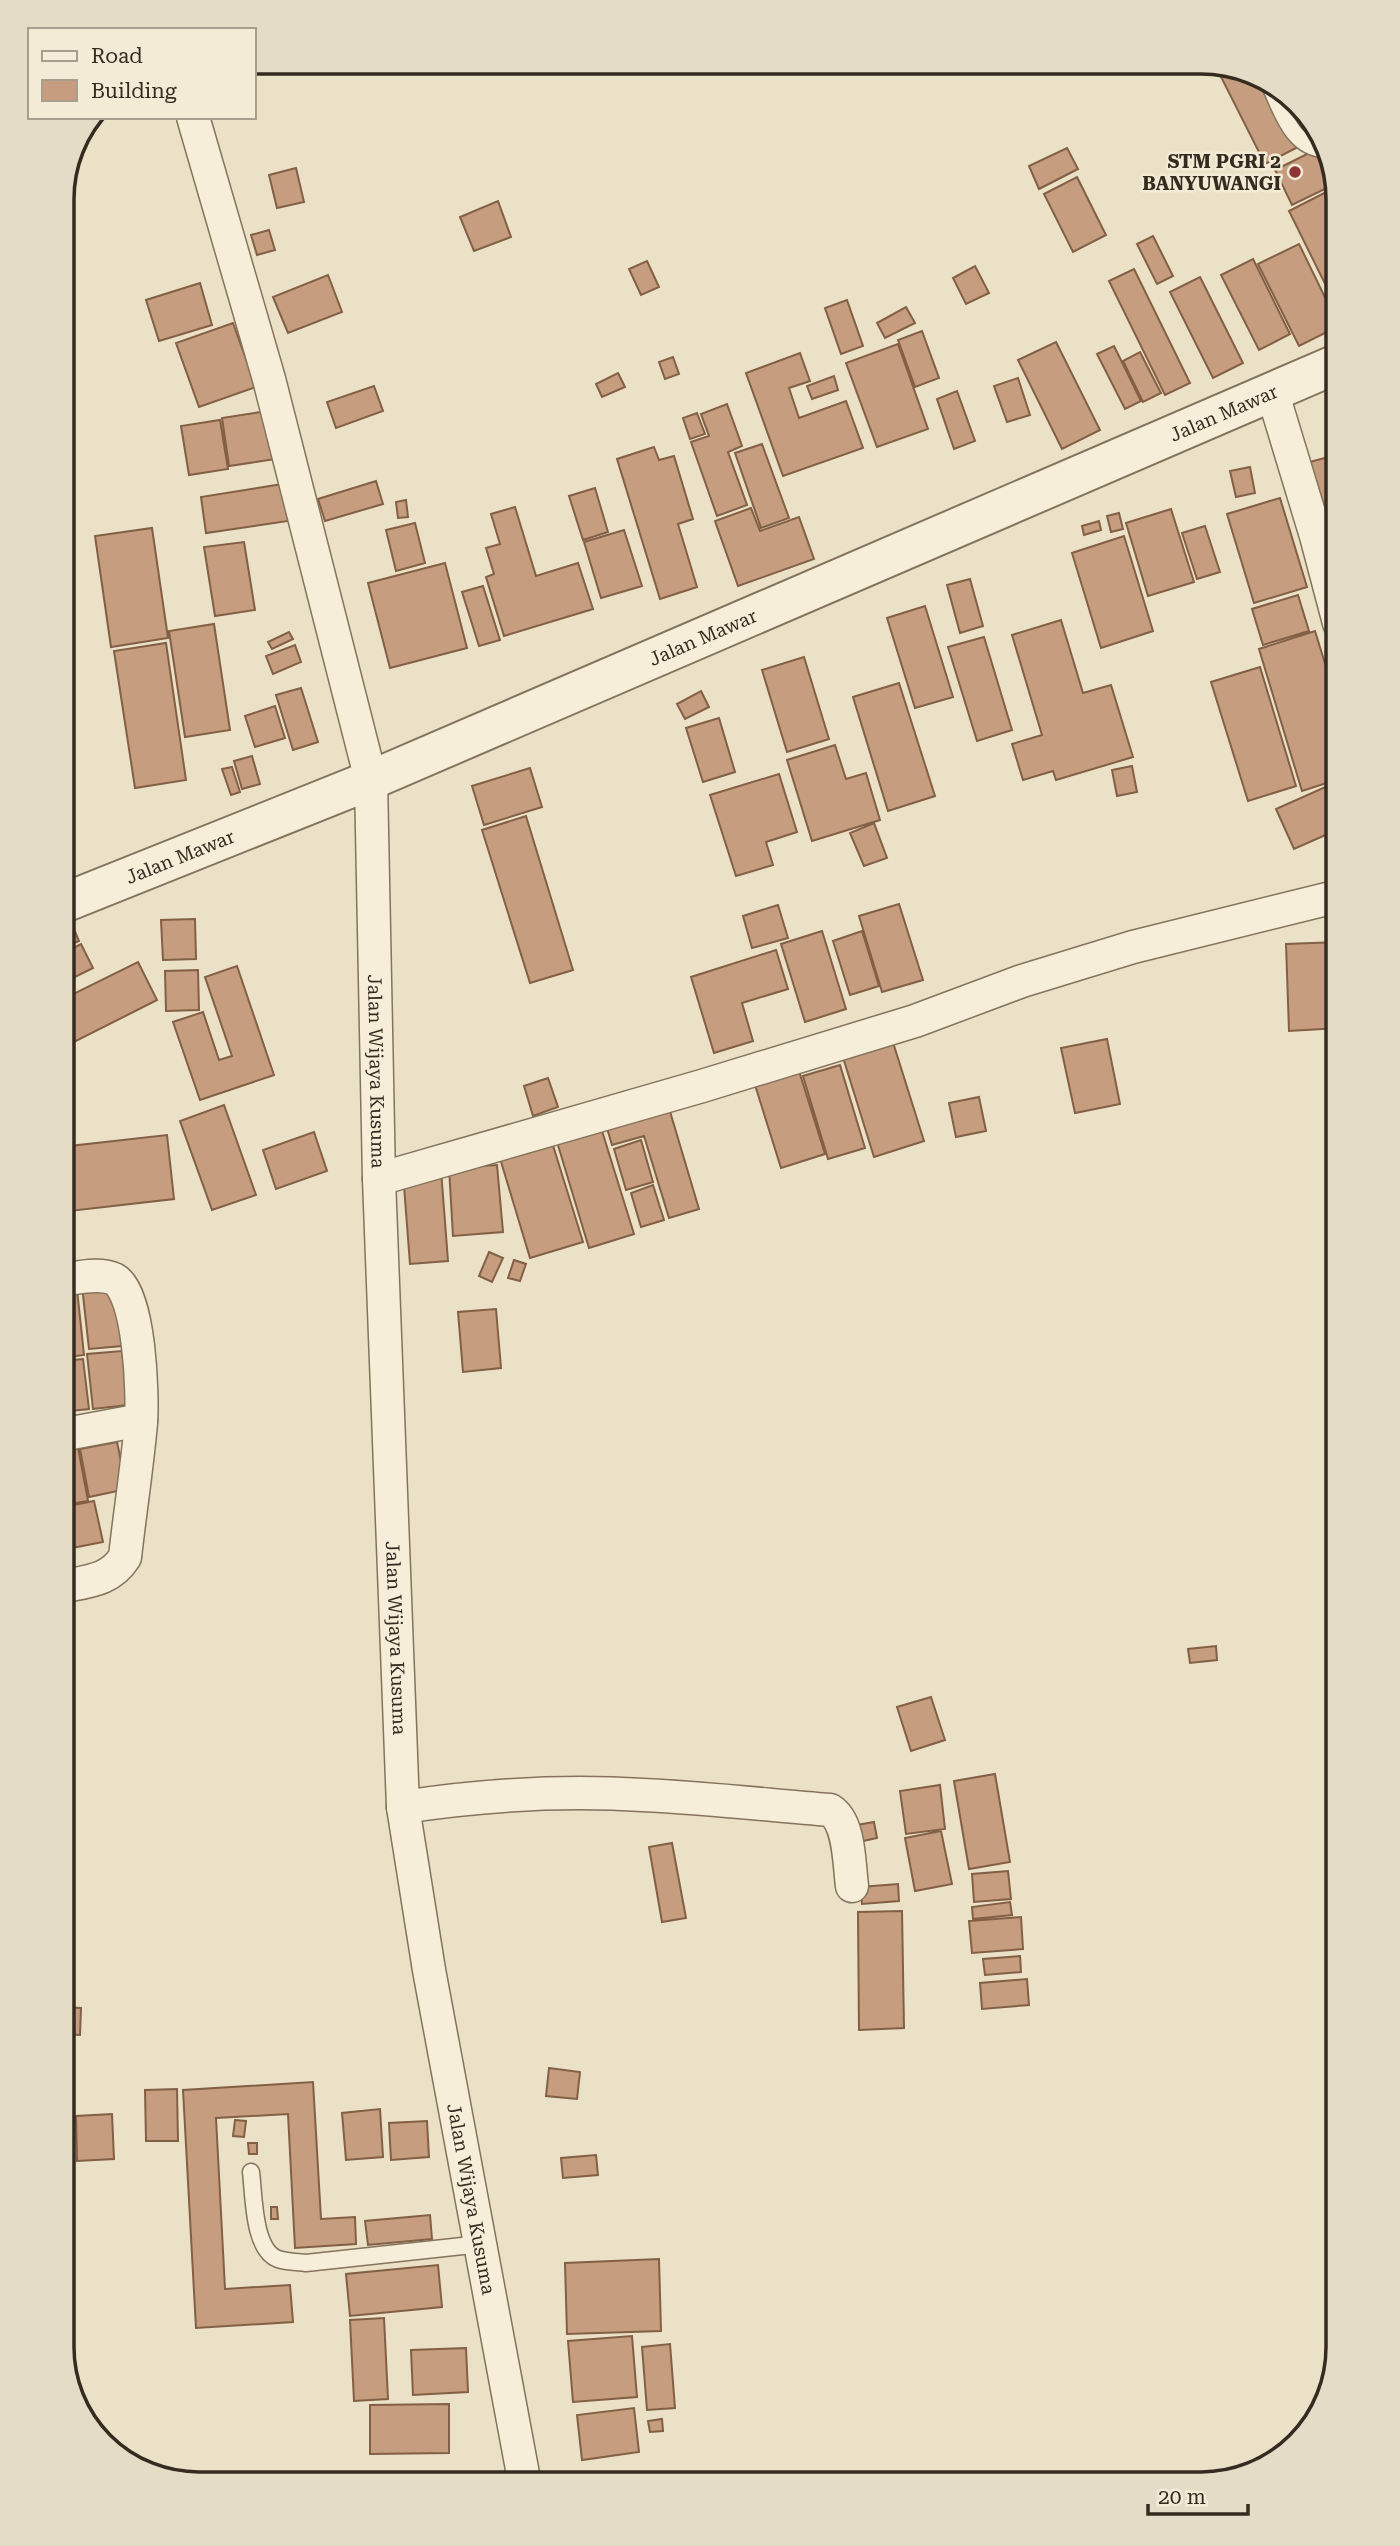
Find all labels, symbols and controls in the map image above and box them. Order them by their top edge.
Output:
legend [28,28,256,119]
text: Road [91,44,143,68]
text: Building [91,79,177,103]
place label: STM PGRI 2 BANYUWANGI [1142,150,1281,195]
marker: STM PGRI 2 BANYUWANGI [1287,164,1303,180]
street label: Jalan Mawar [1166,379,1281,446]
street label: Jalan Mawar [645,604,760,670]
street label: Jalan Mawar [122,824,238,889]
street label: Jalan Wijaya Kusuma [363,974,390,1169]
street label: Jalan Wijaya Kusuma [381,1541,412,1736]
street label: Jalan Wijaya Kusuma [443,2101,501,2297]
scale bar [1148,2472,1248,2516]
text: 20 m [1158,2485,1206,2509]

